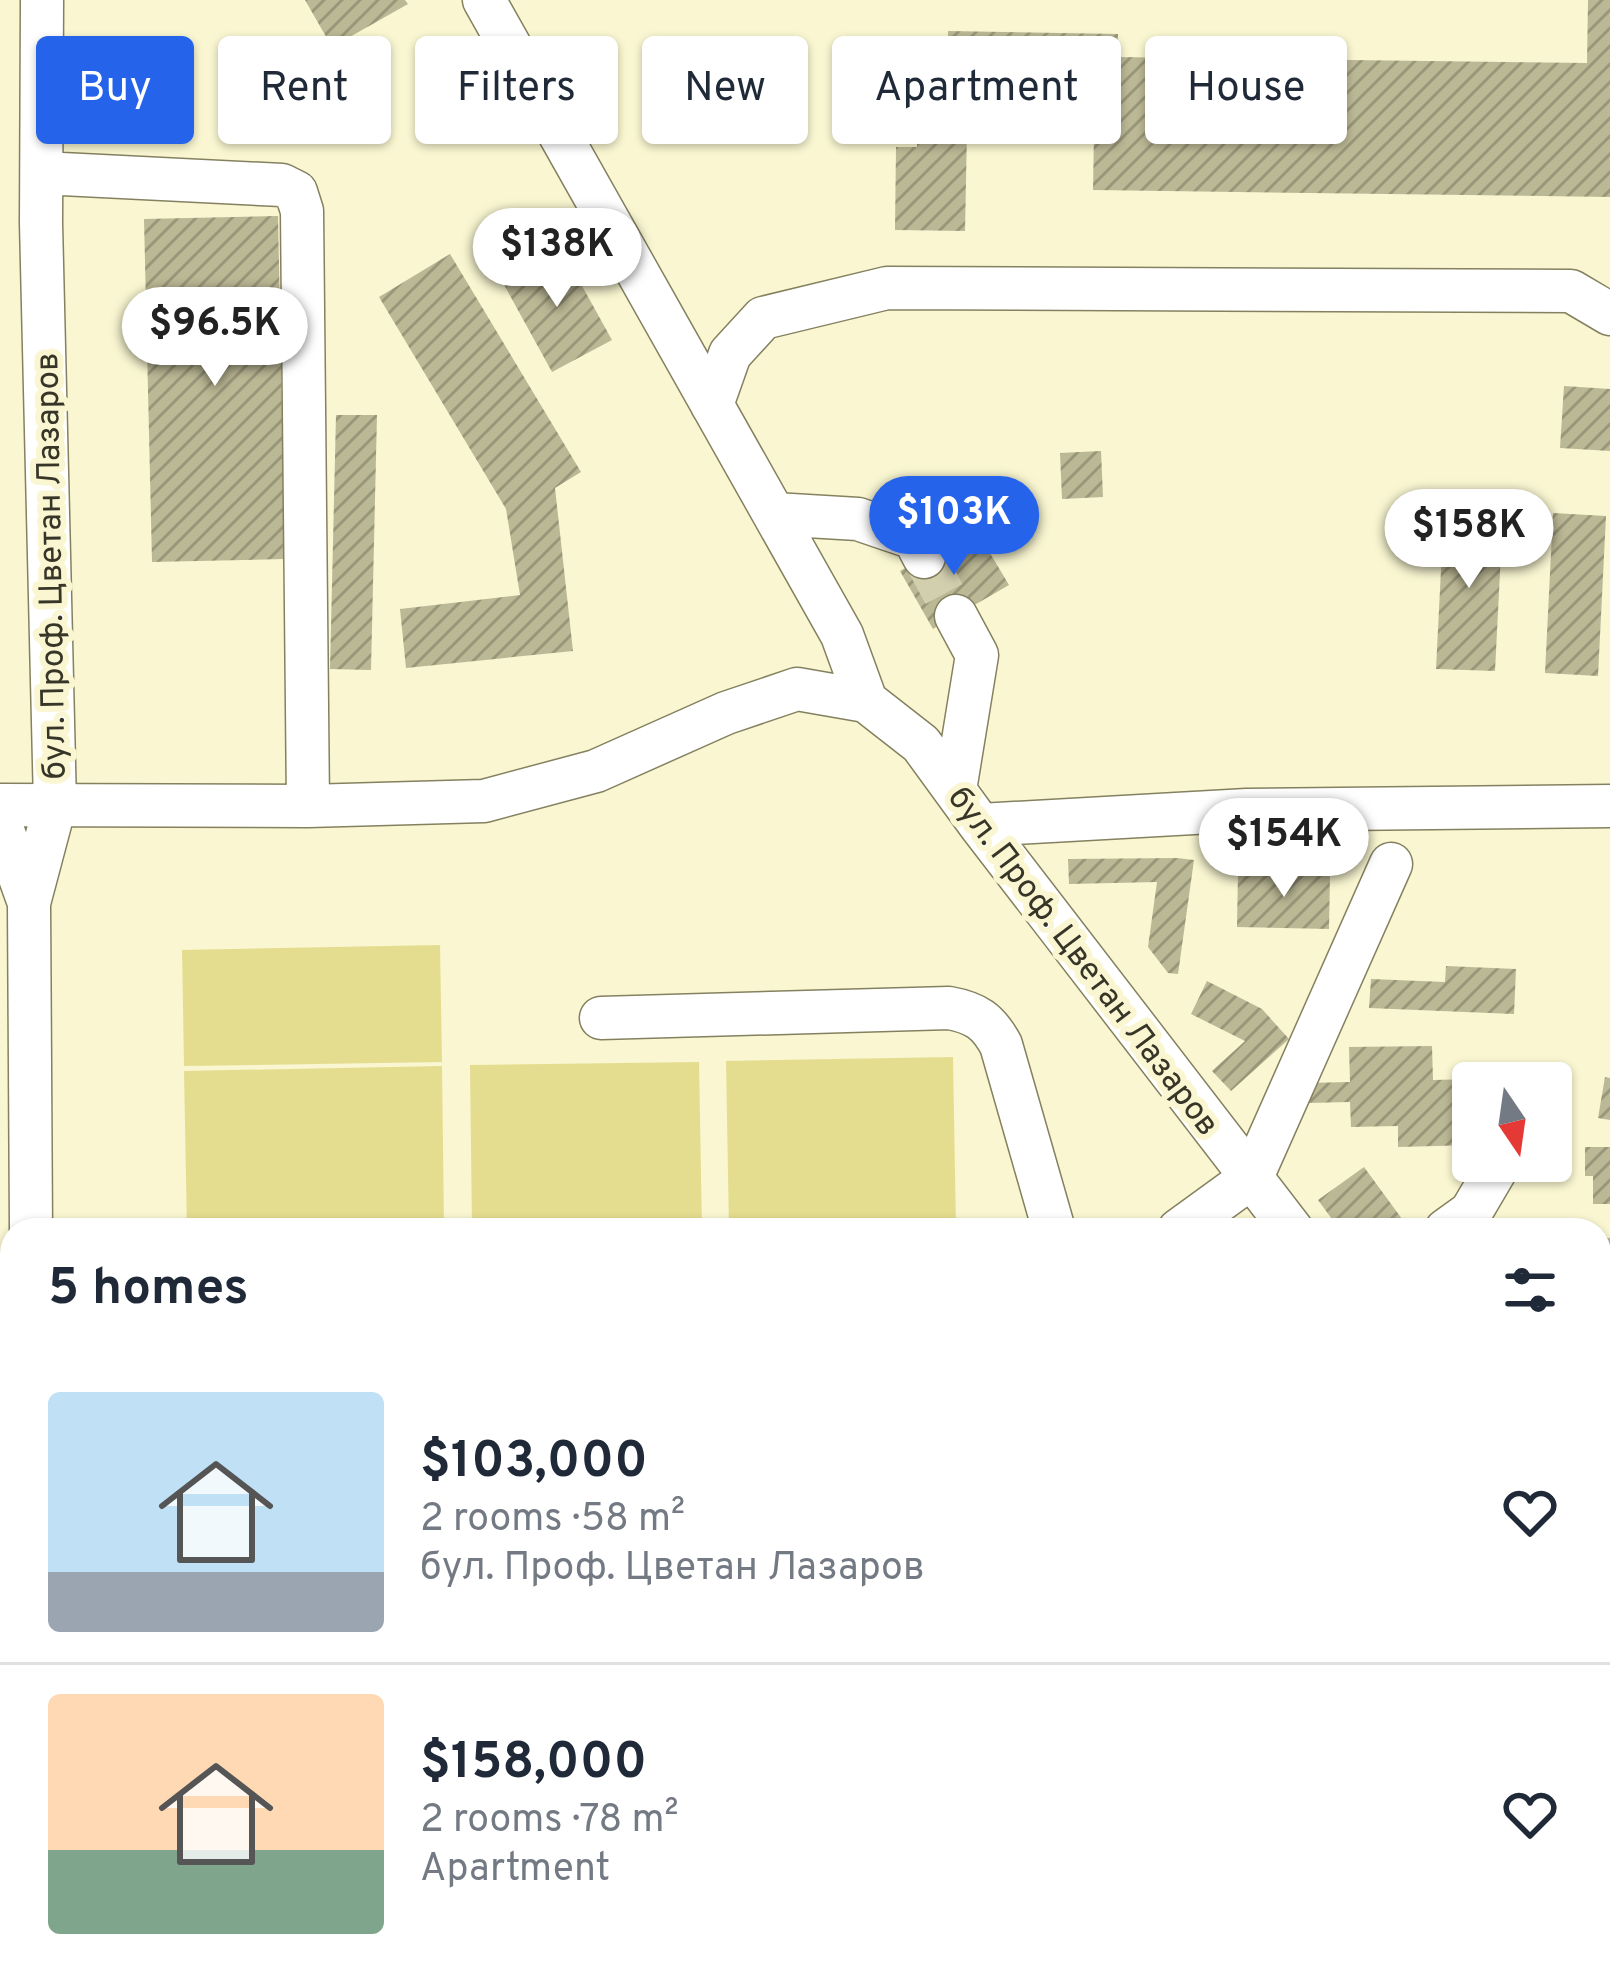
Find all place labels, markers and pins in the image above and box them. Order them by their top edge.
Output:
pin: $138K [473,208,641,310]
pin: $96.5K [117,287,313,389]
pin: $103K [870,476,1038,578]
pin: $158K [1385,489,1553,591]
pin: $154K [1200,798,1368,900]

